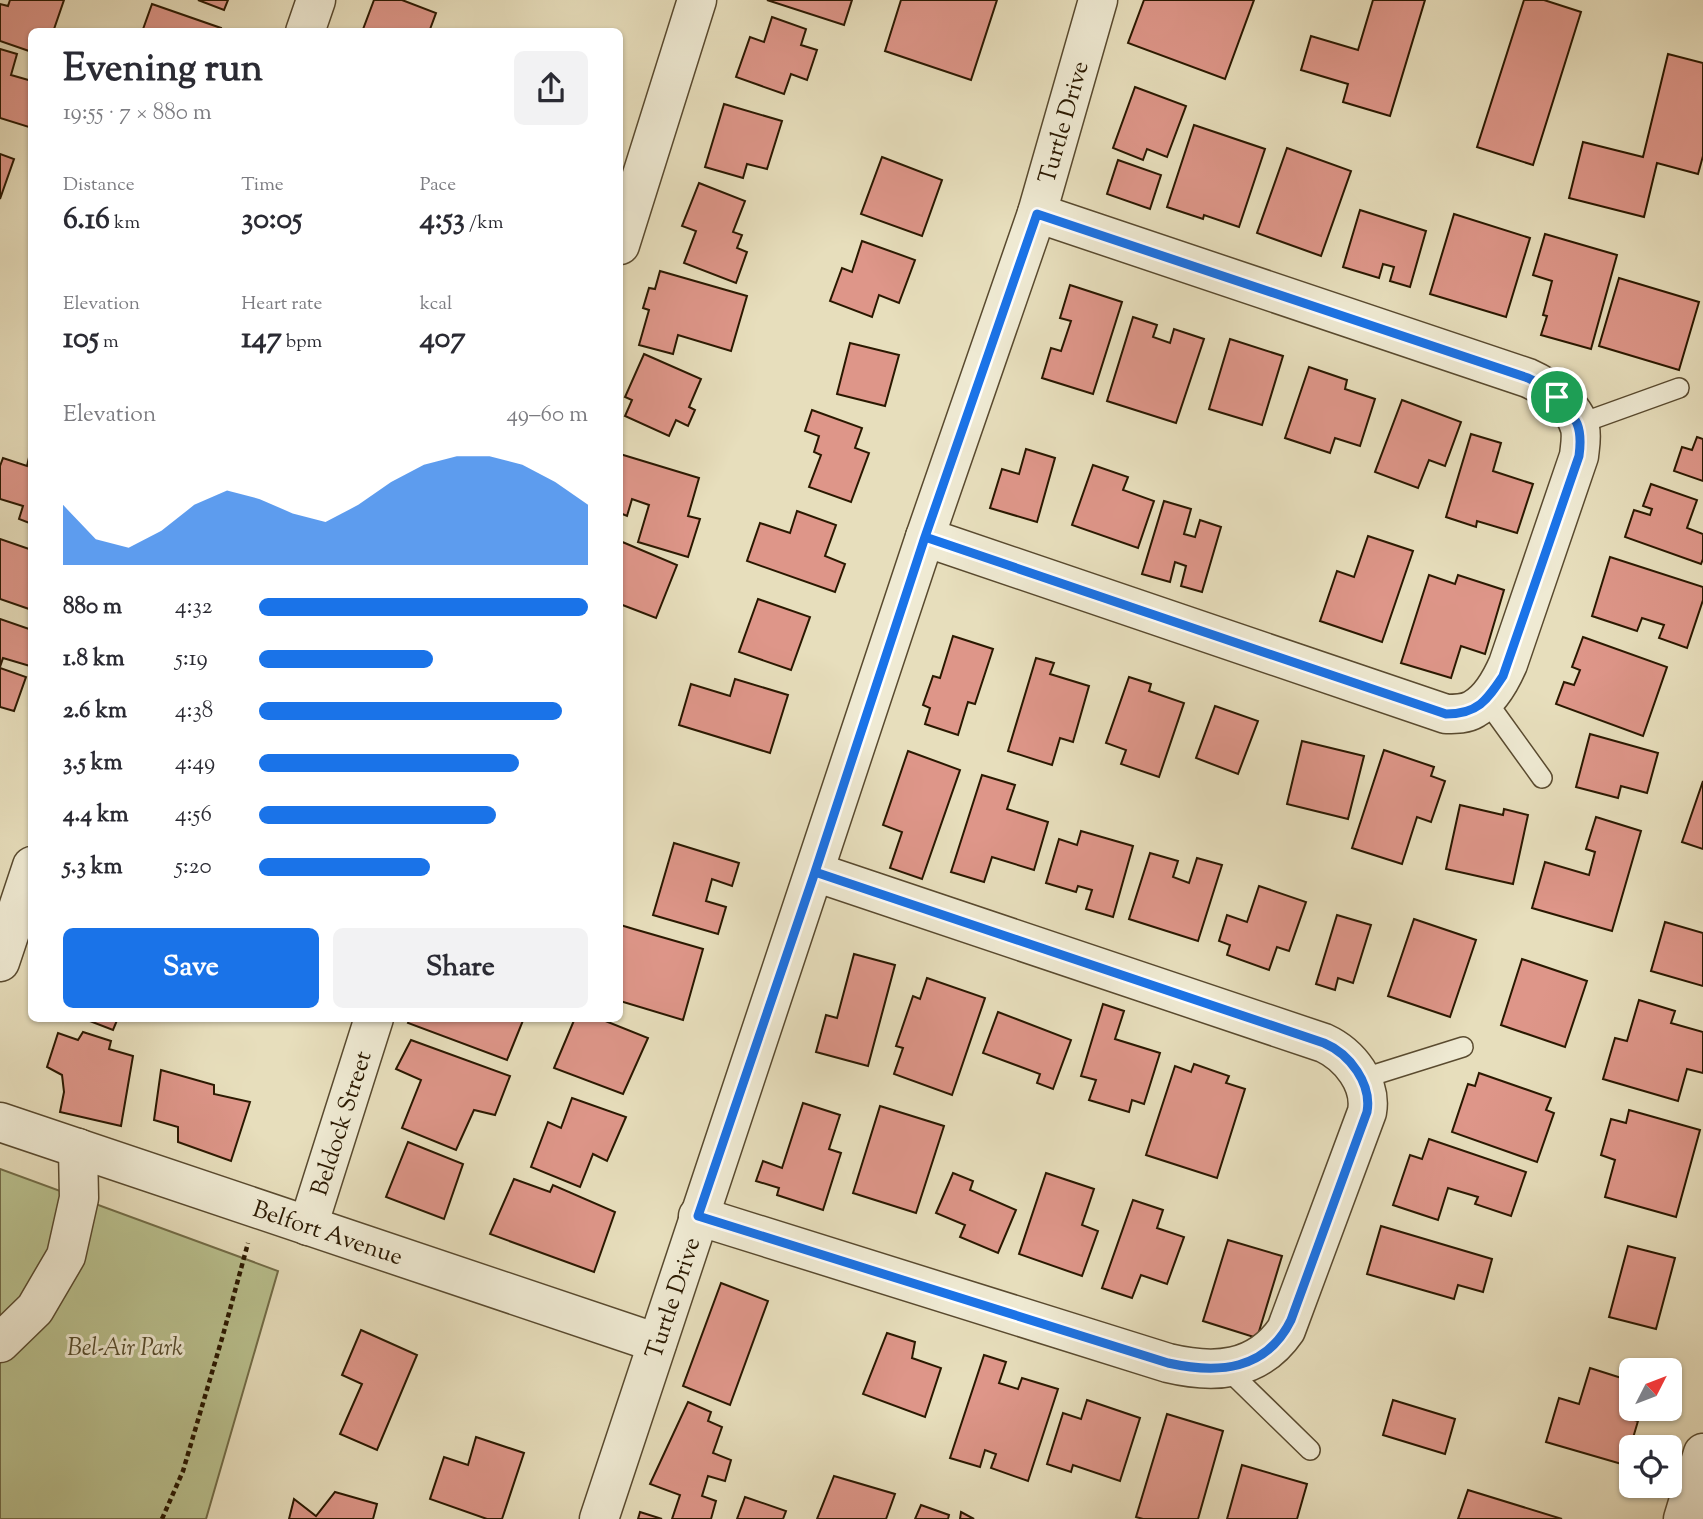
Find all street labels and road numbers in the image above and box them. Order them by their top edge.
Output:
street label: Turtle Drive [1031,57,1099,188]
street label: Beldock Street [304,1047,381,1200]
street label: Belfort Avenue [248,1193,407,1275]
street label: Turtle Drive [638,1233,710,1364]

